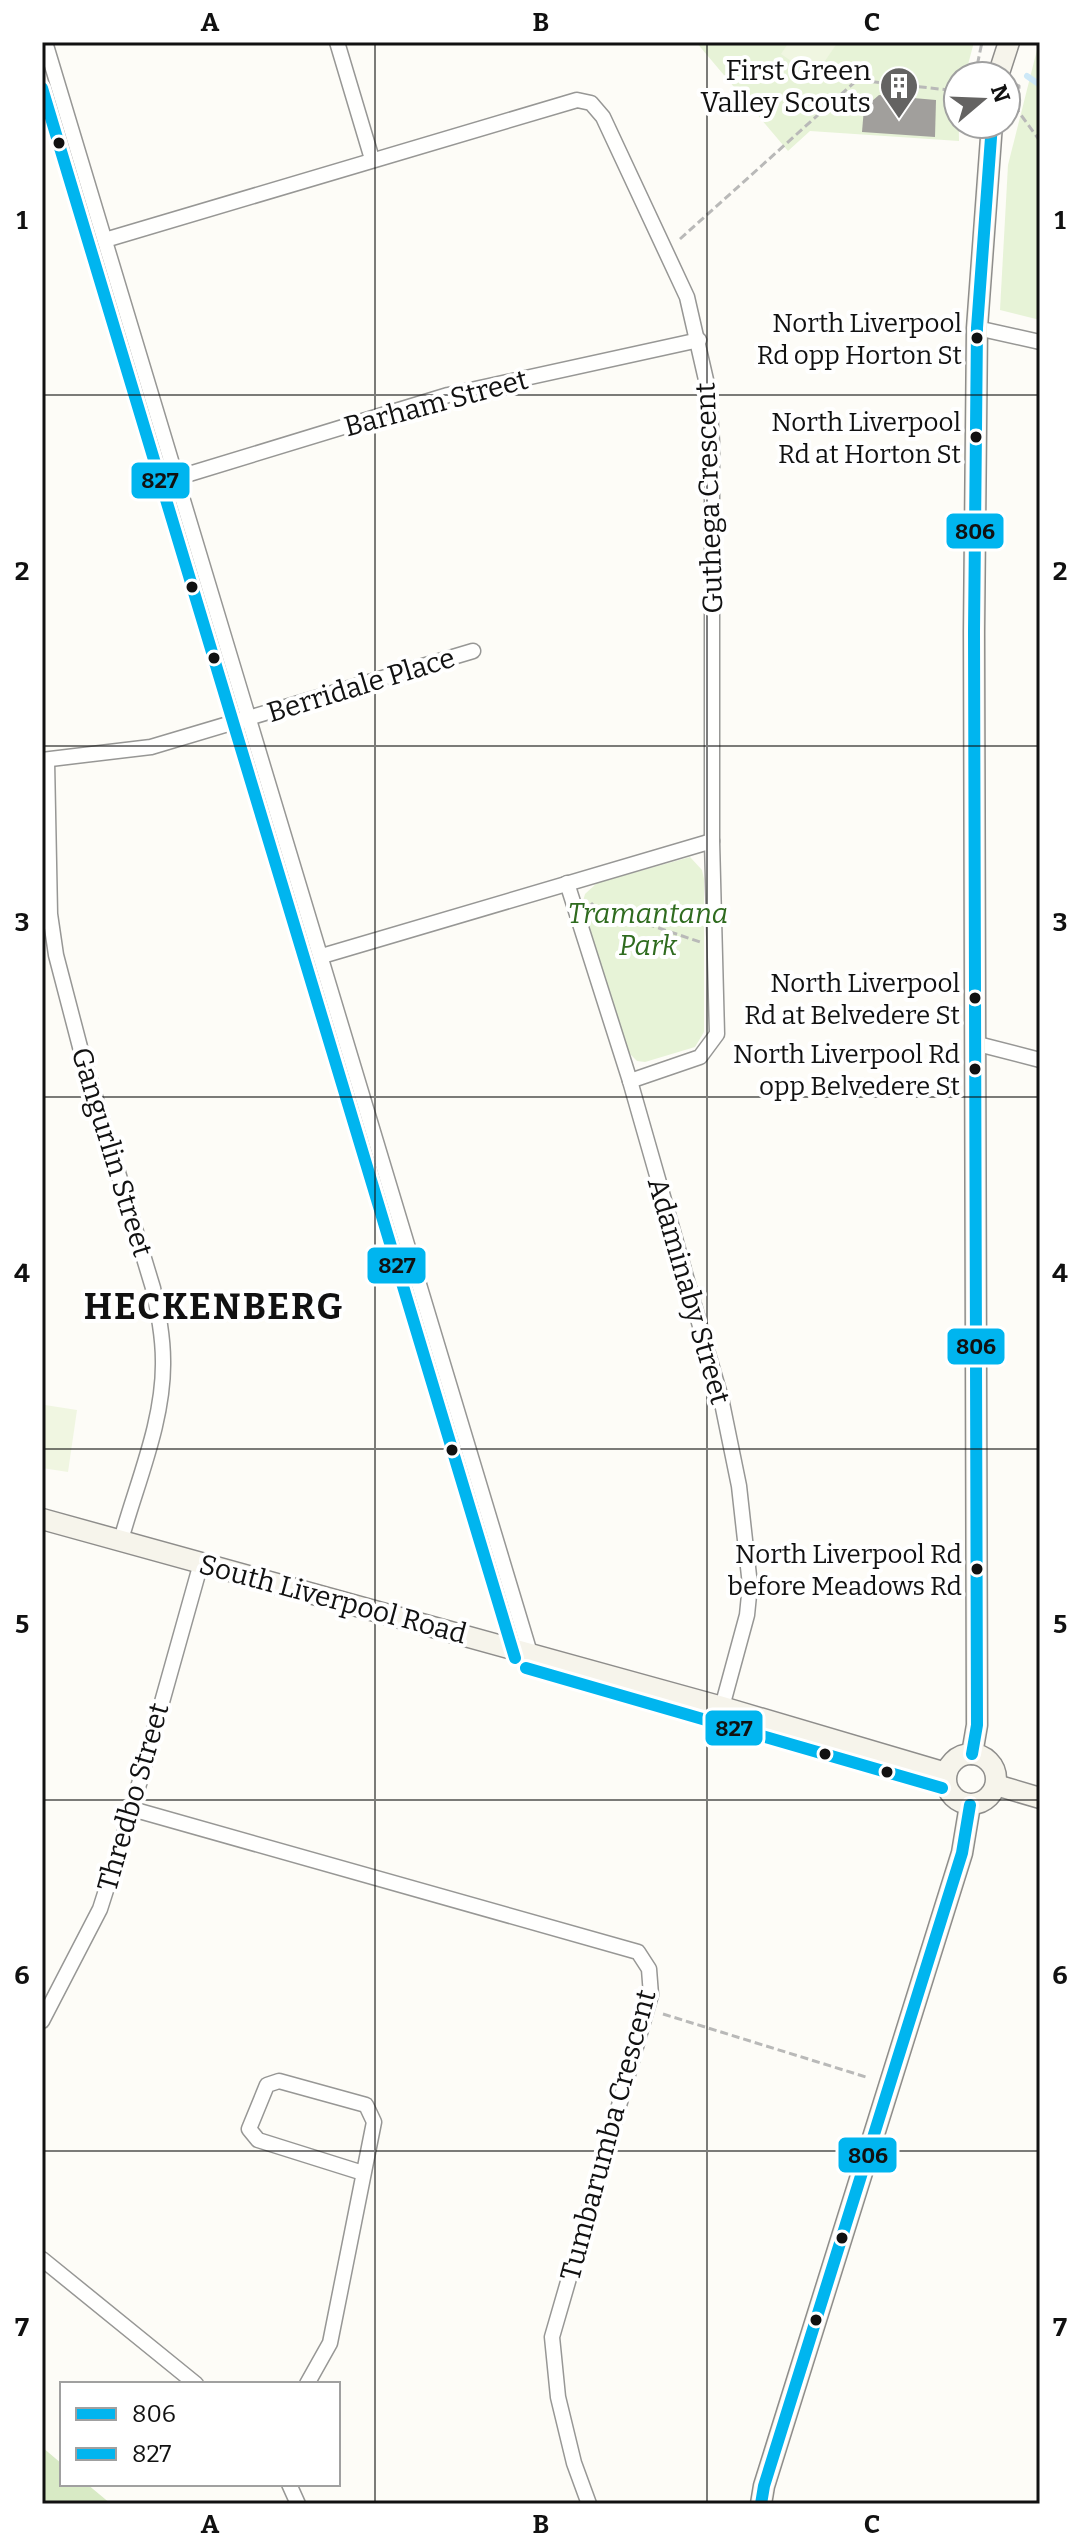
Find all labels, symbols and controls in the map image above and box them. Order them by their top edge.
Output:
text: A [201,7,220,38]
text: B [533,7,549,38]
text: C [864,7,880,38]
place label: First Green Valley Scouts [700,54,871,119]
north arrow [942,60,1022,140]
building icon: First Green Valley Scouts [878,65,920,120]
text: N [985,81,1016,106]
unlabelled marker [51,135,67,151]
text: 1 [16,205,28,236]
text: 1 [1054,205,1066,236]
place label: North Liverpool Rd opp Horton St [757,308,963,371]
marker: North Liverpool Rd opp Horton St [969,330,985,346]
street label: Barham Street [341,363,531,443]
street label: Guthega Crescent [688,382,730,614]
place label: North Liverpool Rd at Horton St [771,407,962,470]
marker: North Liverpool Rd at Horton St [968,429,984,445]
line badge: 827 [130,461,191,500]
text: 827 [141,467,179,494]
line badge: 806 [945,512,1005,550]
text: 806 [955,518,995,545]
text: 2 [15,556,29,587]
text: 2 [1053,556,1067,587]
unlabelled marker [184,579,200,595]
street label: Berridale Place [263,641,459,729]
unlabelled marker [206,650,222,666]
park label: Tramantana Park [568,897,728,962]
text: 3 [15,907,29,938]
text: 3 [1053,907,1067,938]
place label: North Liverpool Rd at Belvedere St [744,968,961,1031]
marker: North Liverpool Rd at Belvedere St [967,990,983,1006]
place label: North Liverpool Rd opp Belvedere St [733,1039,961,1102]
street label: Gangurlin Street [64,1043,160,1261]
marker: North Liverpool Rd opp Belvedere St [967,1061,983,1077]
street label: Adaminaby Street [641,1174,737,1408]
line badge: 827 [366,1246,427,1285]
text: 827 [378,1252,416,1279]
text: 4 [14,1258,30,1289]
text: 4 [1052,1258,1068,1289]
district label: HECKENBERG [84,1285,344,1329]
line badge: 806 [946,1327,1006,1366]
text: 806 [956,1333,996,1360]
unlabelled marker [444,1442,460,1458]
place label: North Liverpool Rd before Meadows Rd [728,1539,962,1602]
street label: South Liverpool Road [196,1547,470,1651]
marker: North Liverpool Rd before Meadows Rd [969,1561,985,1577]
text: 5 [15,1609,29,1640]
text: 5 [1053,1609,1067,1640]
street label: Thredbo Street [90,1699,176,1895]
line badge: 827 [704,1709,764,1747]
text: 827 [715,1715,753,1742]
unlabelled marker [817,1746,833,1762]
unlabelled marker [879,1764,895,1780]
text: 6 [14,1960,30,1991]
text: 6 [1052,1960,1068,1991]
street label: Tumbarumba Crescent [553,1986,663,2284]
line badge: 806 [837,2136,898,2174]
text: 806 [848,2142,888,2169]
unlabelled marker [834,2230,850,2246]
text: 7 [15,2312,29,2343]
unlabelled marker [808,2312,824,2328]
text: 7 [1053,2312,1067,2343]
legend [60,2382,340,2486]
text: 806 [132,2400,176,2428]
text: 827 [132,2440,171,2468]
text: A [201,2509,220,2540]
text: B [533,2509,549,2540]
text: C [864,2509,880,2540]

